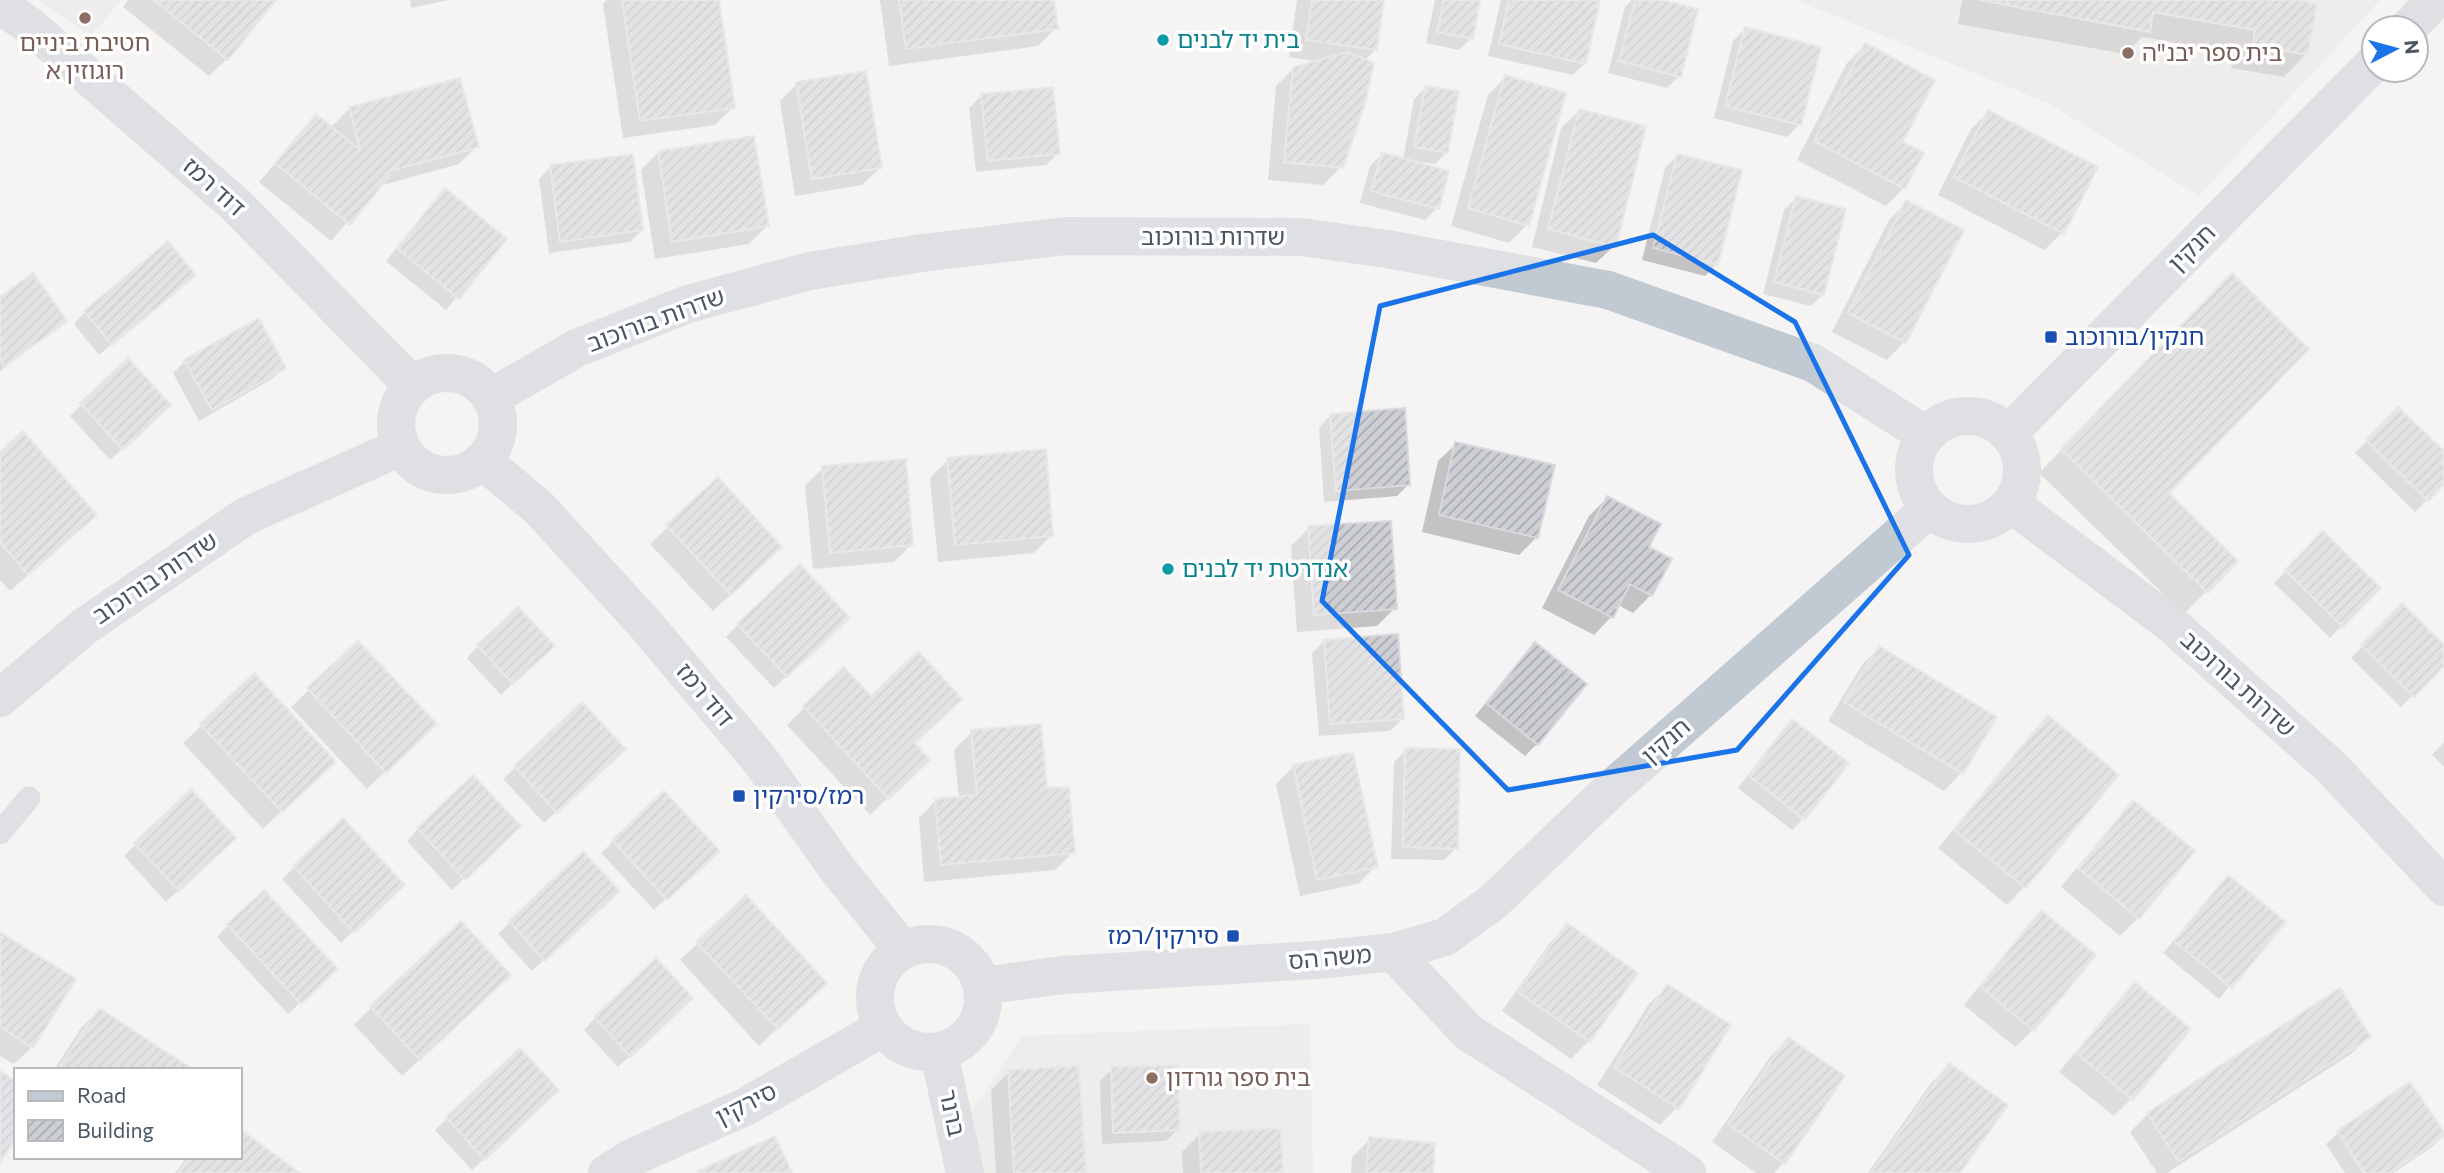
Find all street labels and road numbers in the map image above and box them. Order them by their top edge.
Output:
street label: דוד רמז [178,150,252,221]
street label: חנקין [2161,217,2221,277]
street label: שדרות בורוכוב [1141,221,1285,250]
street label: שדרות בורוכוב [583,280,728,357]
street label: שדרות בורוכוב [86,524,222,629]
street label: שדרות בורוכוב [2176,624,2302,742]
street label: דוד רמז [671,656,741,732]
street label: חנקין [1635,711,1695,769]
street label: משה הס [1287,938,1373,975]
street label: סירקין [710,1075,781,1130]
street label: ברנר [934,1087,973,1139]

